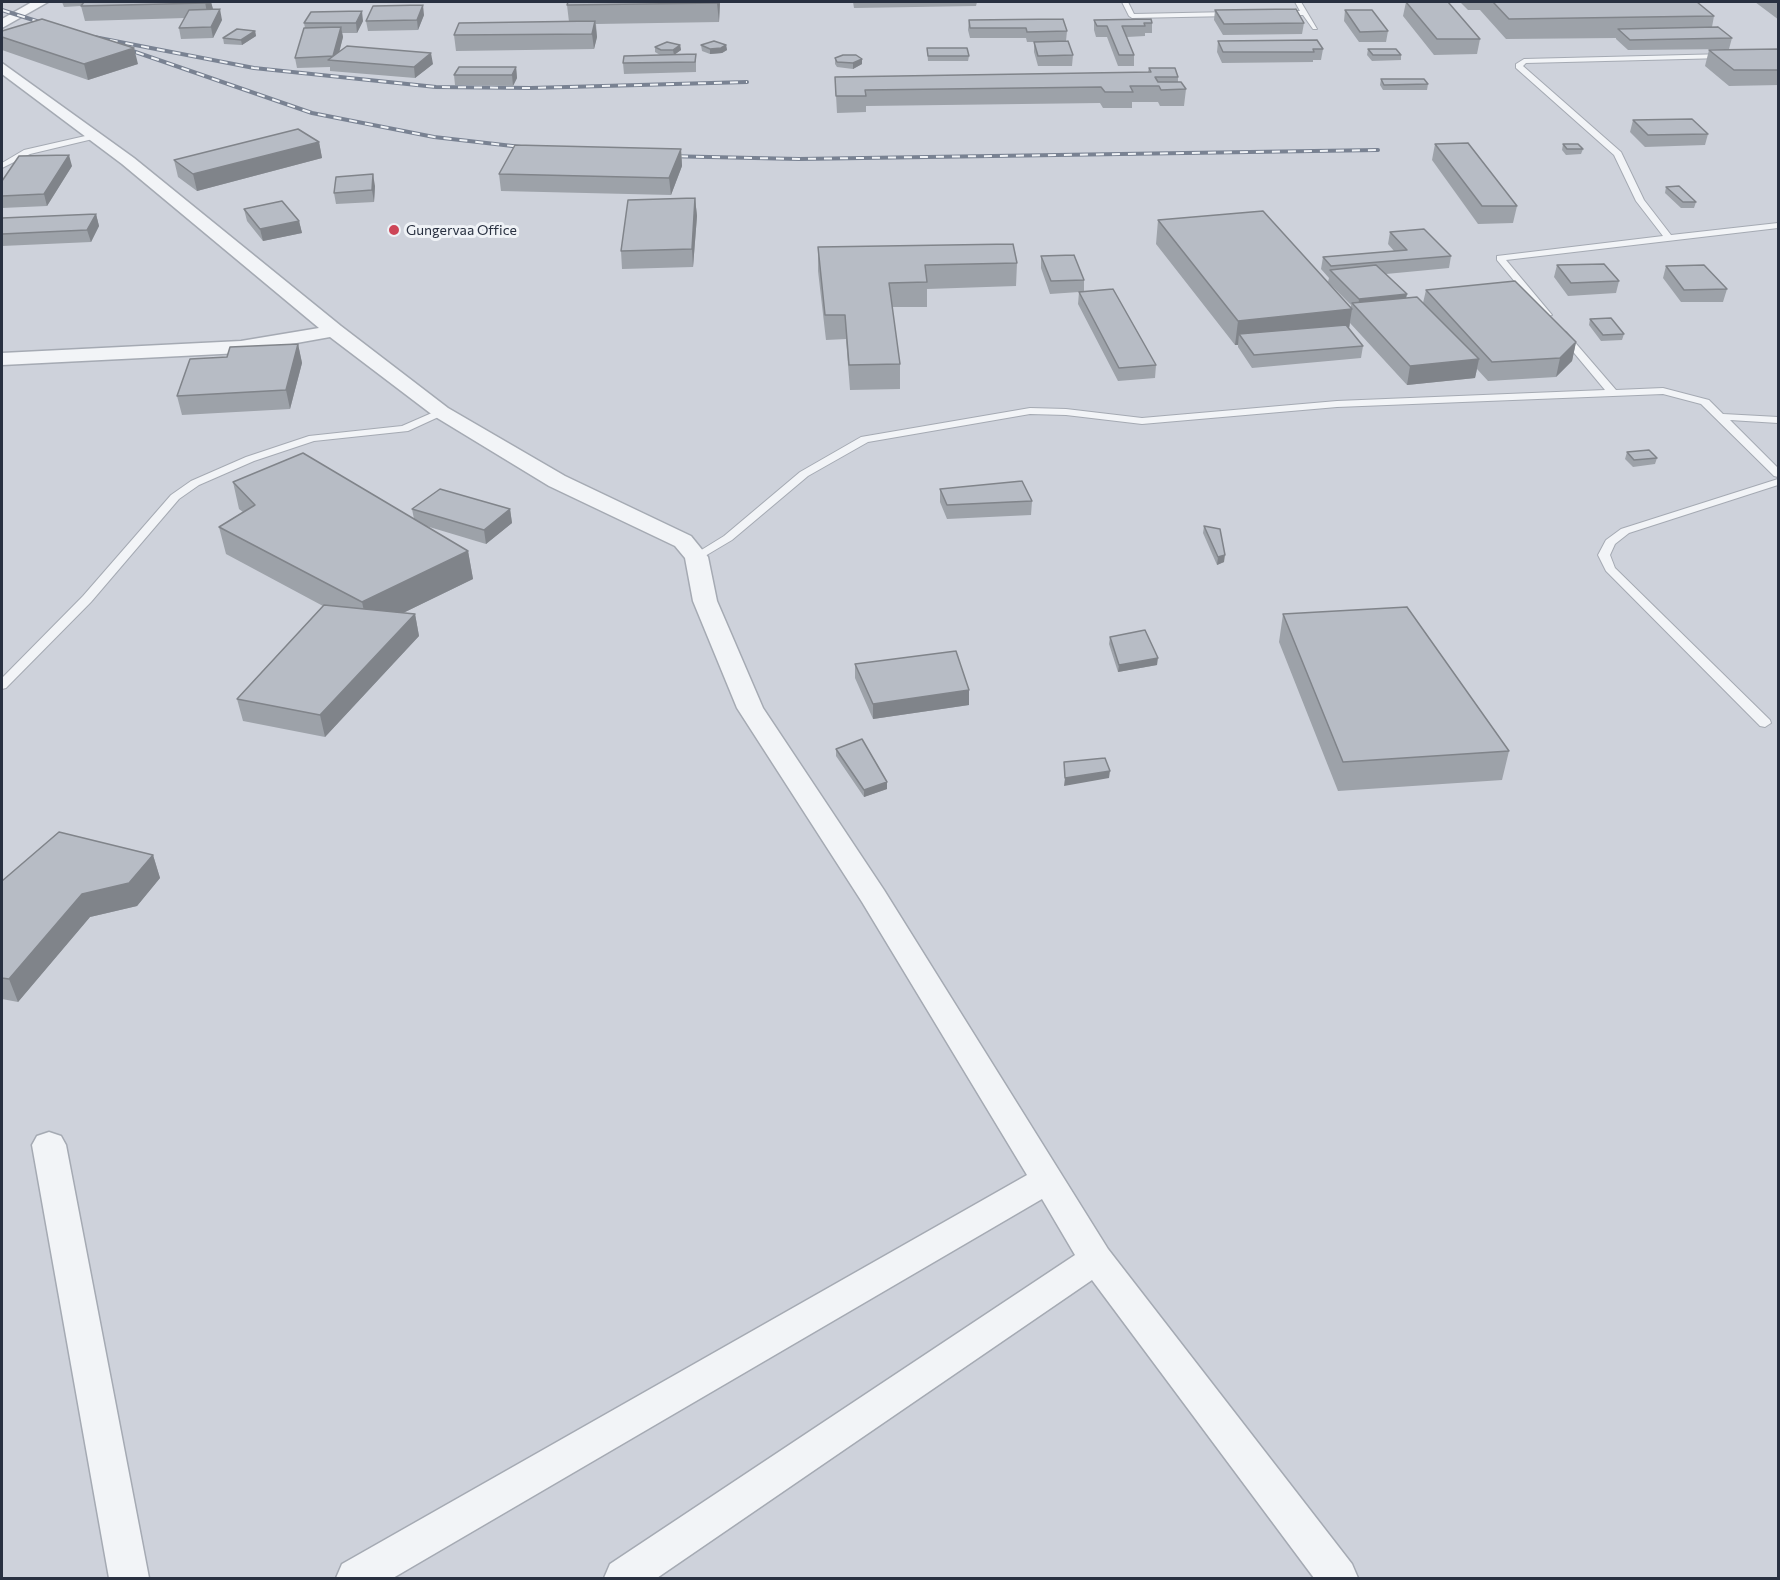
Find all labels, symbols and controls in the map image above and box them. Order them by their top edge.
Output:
place label: Gungervaa Office [406,222,517,238]
marker: Gungervaa Office [387,223,401,237]

